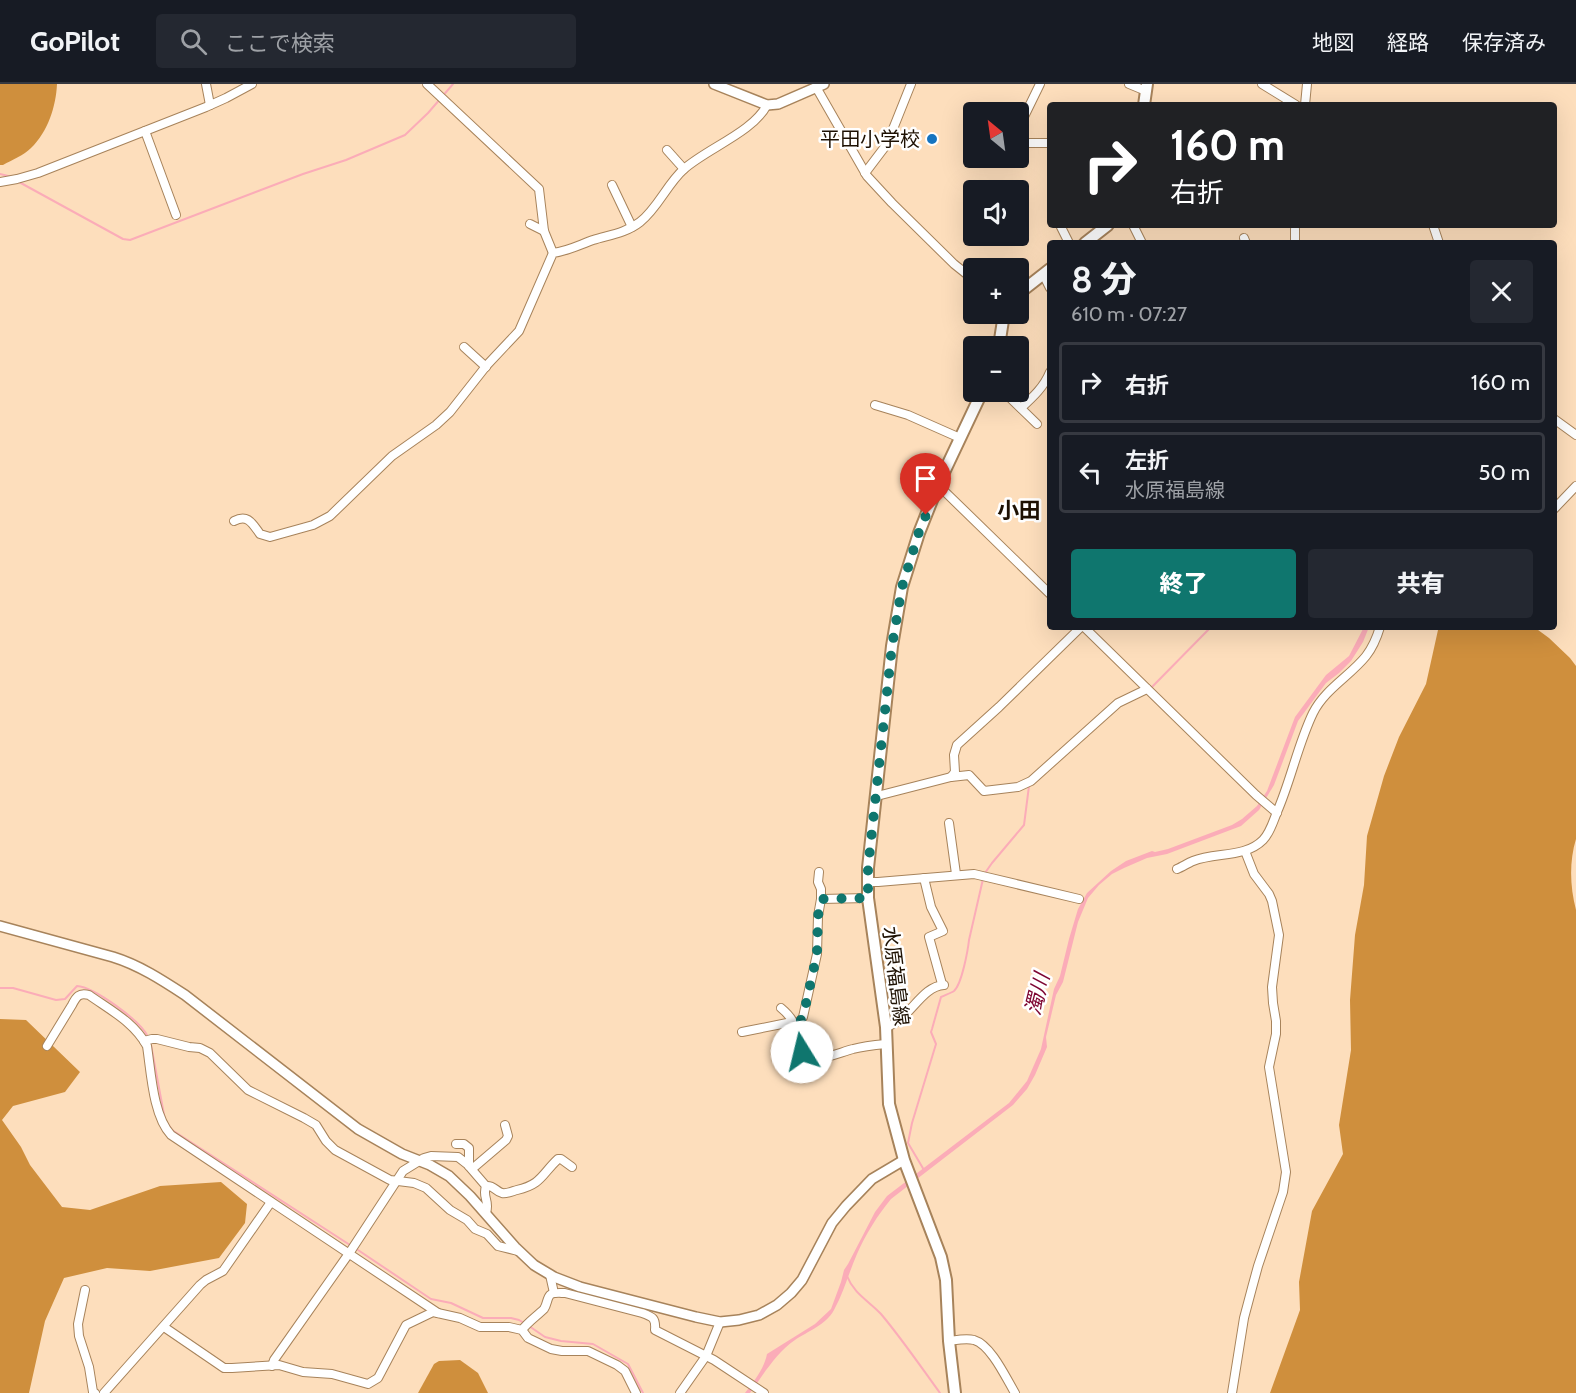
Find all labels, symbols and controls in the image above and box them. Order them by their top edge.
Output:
search box [156,14,576,68]
text: GoPilot [30,24,120,58]
icon: search [177,25,210,58]
text: ここで検索 [225,30,335,57]
text: 地図 [1312,30,1354,55]
text: 経路 [1387,30,1429,55]
text: 保存済み [1462,30,1546,55]
north arrow [963,102,1029,168]
map controls [963,102,1029,402]
text: 160 m [1170,119,1285,171]
icon: right [1071,126,1149,204]
place label: 平田小学校 [820,127,920,151]
marker: 平田小学校 [925,132,939,146]
text: 右折 [1170,176,1224,209]
button: sound [963,180,1029,246]
text: 8 分 [1071,257,1137,301]
button: + [963,258,1029,324]
button: close [1470,260,1533,323]
text: 610 m · 07:27 [1071,302,1187,326]
button: − [963,336,1029,402]
icon: right [1074,366,1107,399]
text: 160 m [1471,369,1530,396]
text: 右折 [1125,372,1169,399]
text: 左折 [1125,447,1169,474]
pin [900,453,951,515]
icon: left [1074,456,1107,489]
text: 50 m [1478,459,1530,486]
icon: arrive [909,462,942,495]
text: 水原福島線 [1125,478,1225,502]
district label: 小田 [997,497,1041,524]
button: 終了 [1071,549,1296,618]
button: 共有 [1308,549,1533,618]
street label: 水原福島線 [878,925,914,1027]
water label: 濁川 [1020,969,1055,1017]
position arrow [770,1020,834,1084]

